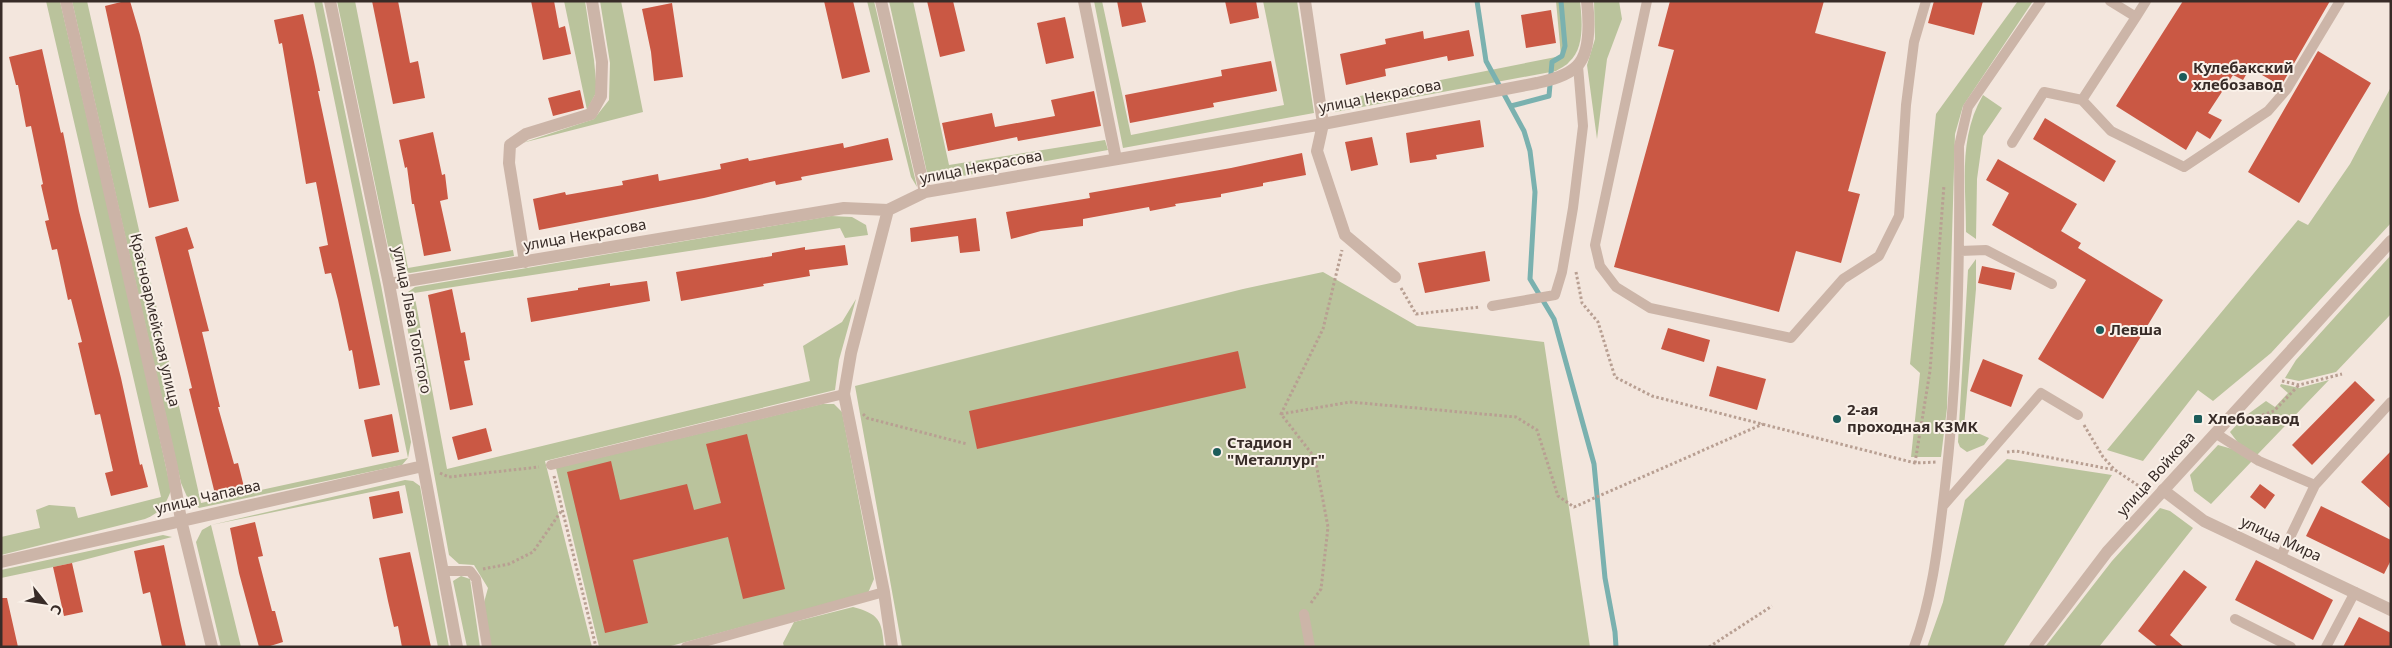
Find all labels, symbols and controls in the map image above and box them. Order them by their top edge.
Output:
place label: Кулебакский хлебозавод [2193,57,2294,94]
marker: Кулебакский хлебозавод [2177,71,2189,83]
street label: улица Некрасова [1317,73,1443,117]
street label: улица Некрасова [918,144,1044,188]
street label: улица Некрасова [522,213,648,255]
street label: Красноармейская улица [126,231,186,408]
street label: улица Льва Толстого [389,244,437,395]
place label: Левша [2110,319,2162,339]
marker: Левша [2094,324,2106,336]
place label: 2-ая проходная КЗМК [1847,399,1979,436]
place label: Хлебозавод [2208,408,2300,428]
marker: 2-ая проходная КЗМК [1831,413,1843,425]
marker: Хлебозавод [2192,413,2204,425]
street label: улица Войкова [2112,427,2199,520]
place label: Стадион "Металлург" [1227,432,1325,469]
marker: Стадион "Металлург" [1211,446,1223,458]
street label: улица Чапаева [153,474,262,518]
street label: улица Мира [2238,511,2325,566]
north arrow [20,578,70,628]
text: С [46,601,67,618]

